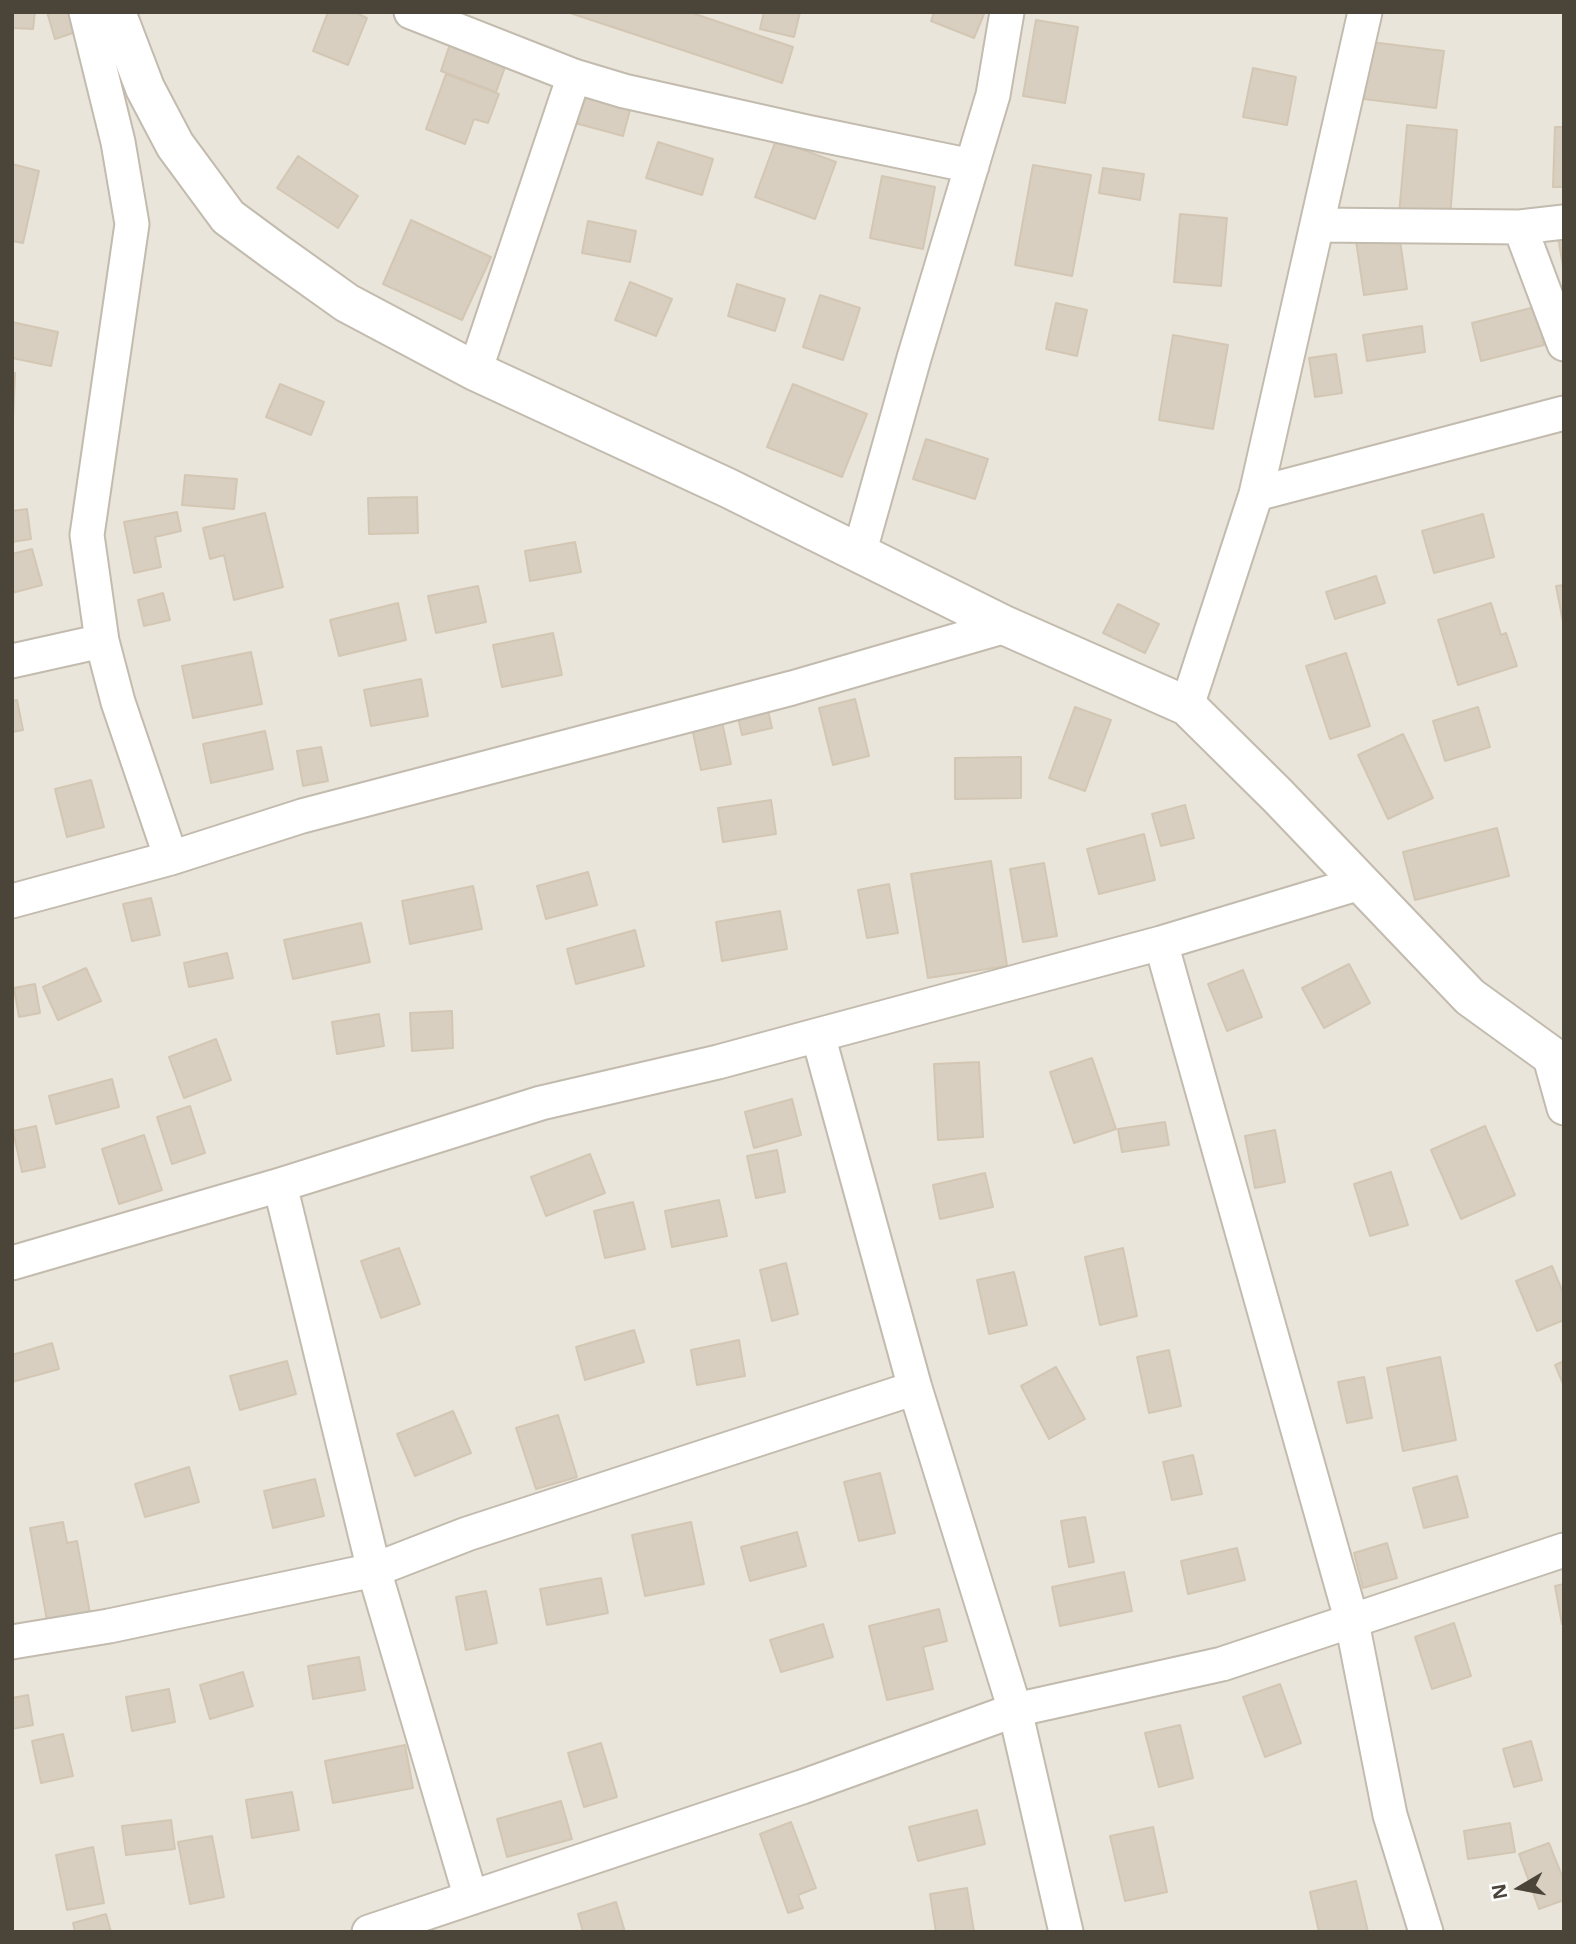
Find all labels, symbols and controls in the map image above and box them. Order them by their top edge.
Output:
north arrow [1485,1853,1555,1923]
text: N [1485,1882,1513,1902]

